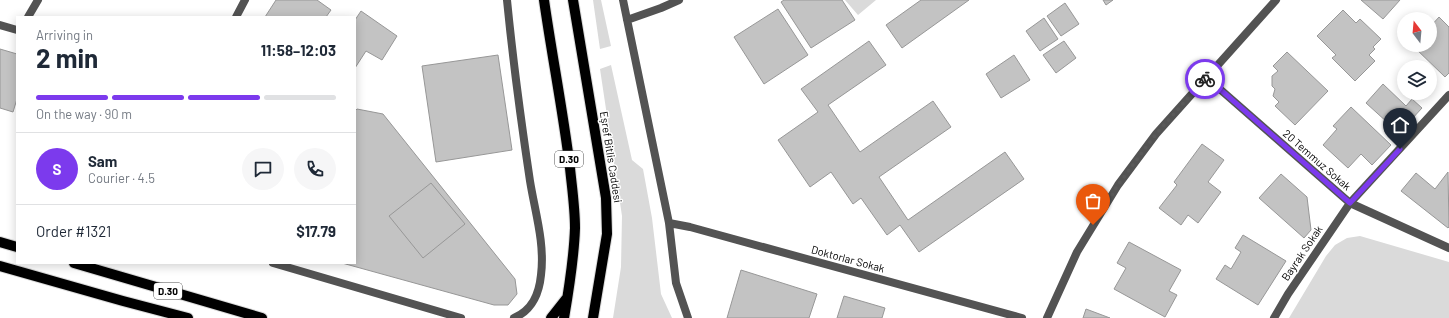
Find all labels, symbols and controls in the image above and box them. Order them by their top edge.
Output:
north arrow [1397,12,1437,52]
map controls [1397,12,1437,100]
text: Arriving in [36,27,93,43]
text: 11:58–12:03 [261,41,336,59]
text: 2 min [36,42,98,73]
courier [1185,59,1225,99]
button: layers [1397,60,1437,100]
icon: bike [1194,68,1216,90]
text: On the way · 90 m [36,106,132,122]
pin [1383,108,1417,149]
street label: Eşref Bitlis Caddesi [598,110,625,204]
icon: home [1389,114,1411,136]
street label: 20 Temmuz Sokak [1281,127,1354,193]
button: chat [242,148,284,190]
button: phone [294,148,336,190]
road number: D.30 [555,151,583,167]
text: Sam [88,152,117,170]
text: S [53,160,61,178]
text: Courier · 4.5 [88,170,155,186]
pin [1076,184,1110,225]
icon: bag [1082,190,1104,212]
text: Order #1321 [36,222,111,240]
text: $17.79 [296,222,336,240]
street label: Bayrak Sokak [1278,222,1325,283]
street label: Doktorlar Sokak [810,242,887,275]
road number: D.30 [154,283,182,299]

